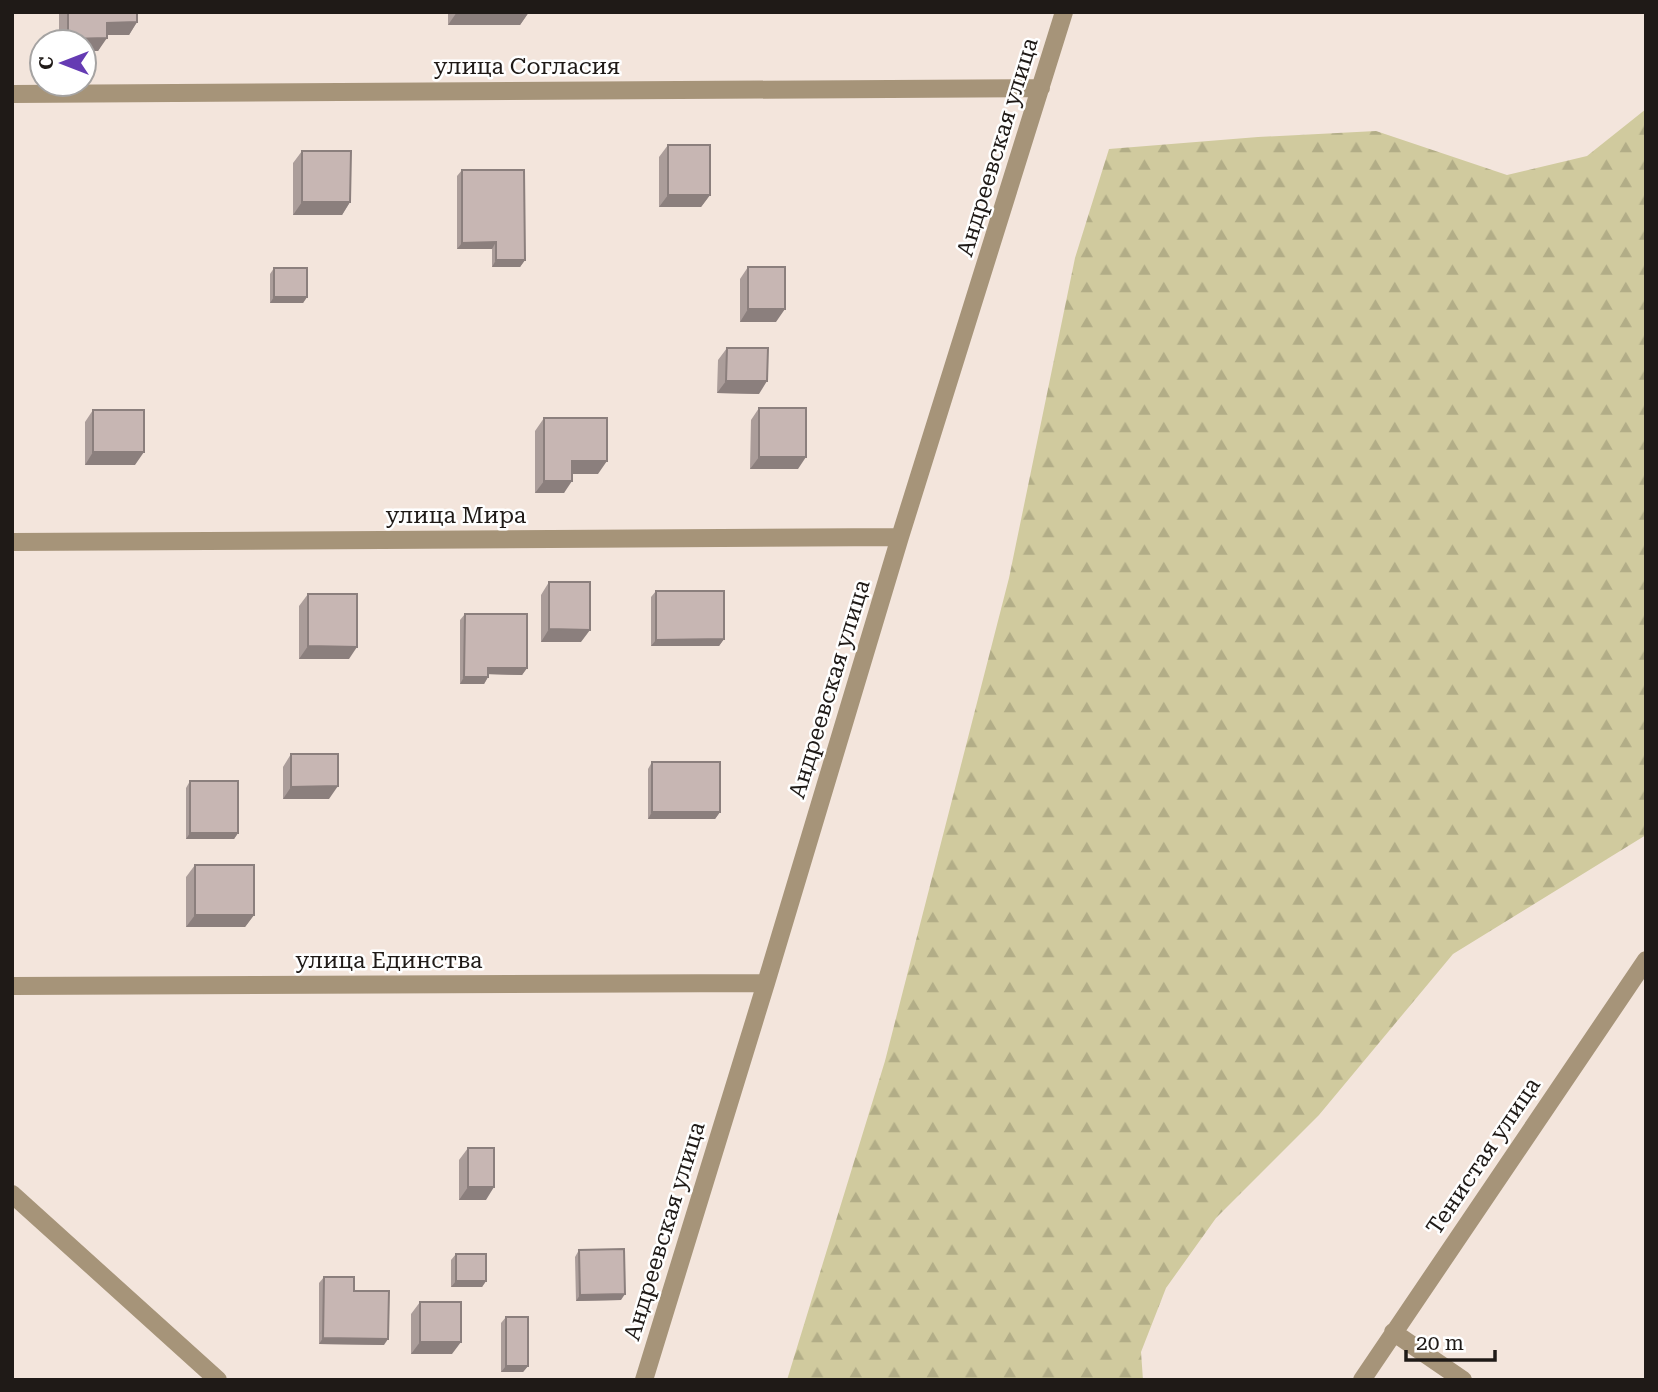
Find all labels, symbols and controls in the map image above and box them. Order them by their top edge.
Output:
north arrow [28,28,98,98]
street label: Андреевская улица [951,34,1044,260]
street label: улица Согласия [434,53,620,80]
text: С [35,56,58,70]
street label: улица Мира [386,502,527,529]
street label: Андреевская улица [783,576,876,802]
street label: улица Единства [295,947,483,974]
street label: Тенистая улица [1421,1072,1546,1240]
street label: Андреевская улица [618,1118,711,1344]
scale bar [1406,1318,1495,1362]
text: 20 m [1416,1331,1464,1355]

